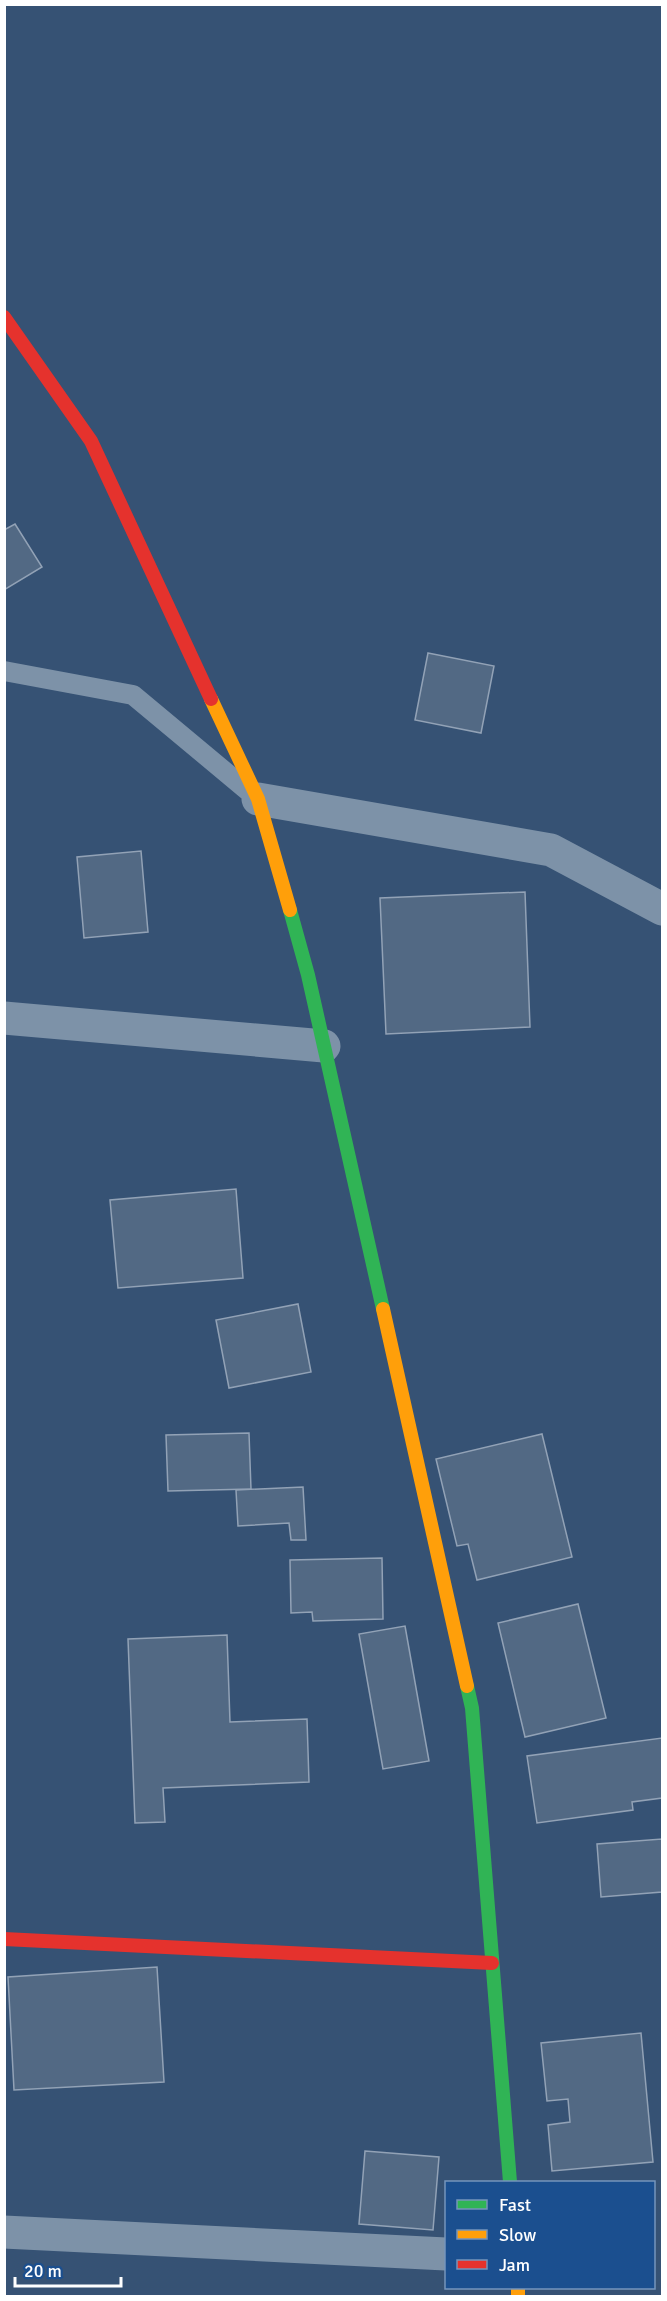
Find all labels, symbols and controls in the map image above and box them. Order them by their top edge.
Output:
legend [445,2181,655,2289]
text: Fast [499,2194,531,2216]
text: Slow [499,2224,536,2246]
scale bar [15,2250,122,2288]
text: Jam [499,2254,530,2276]
text: 20 m [24,2260,62,2282]

